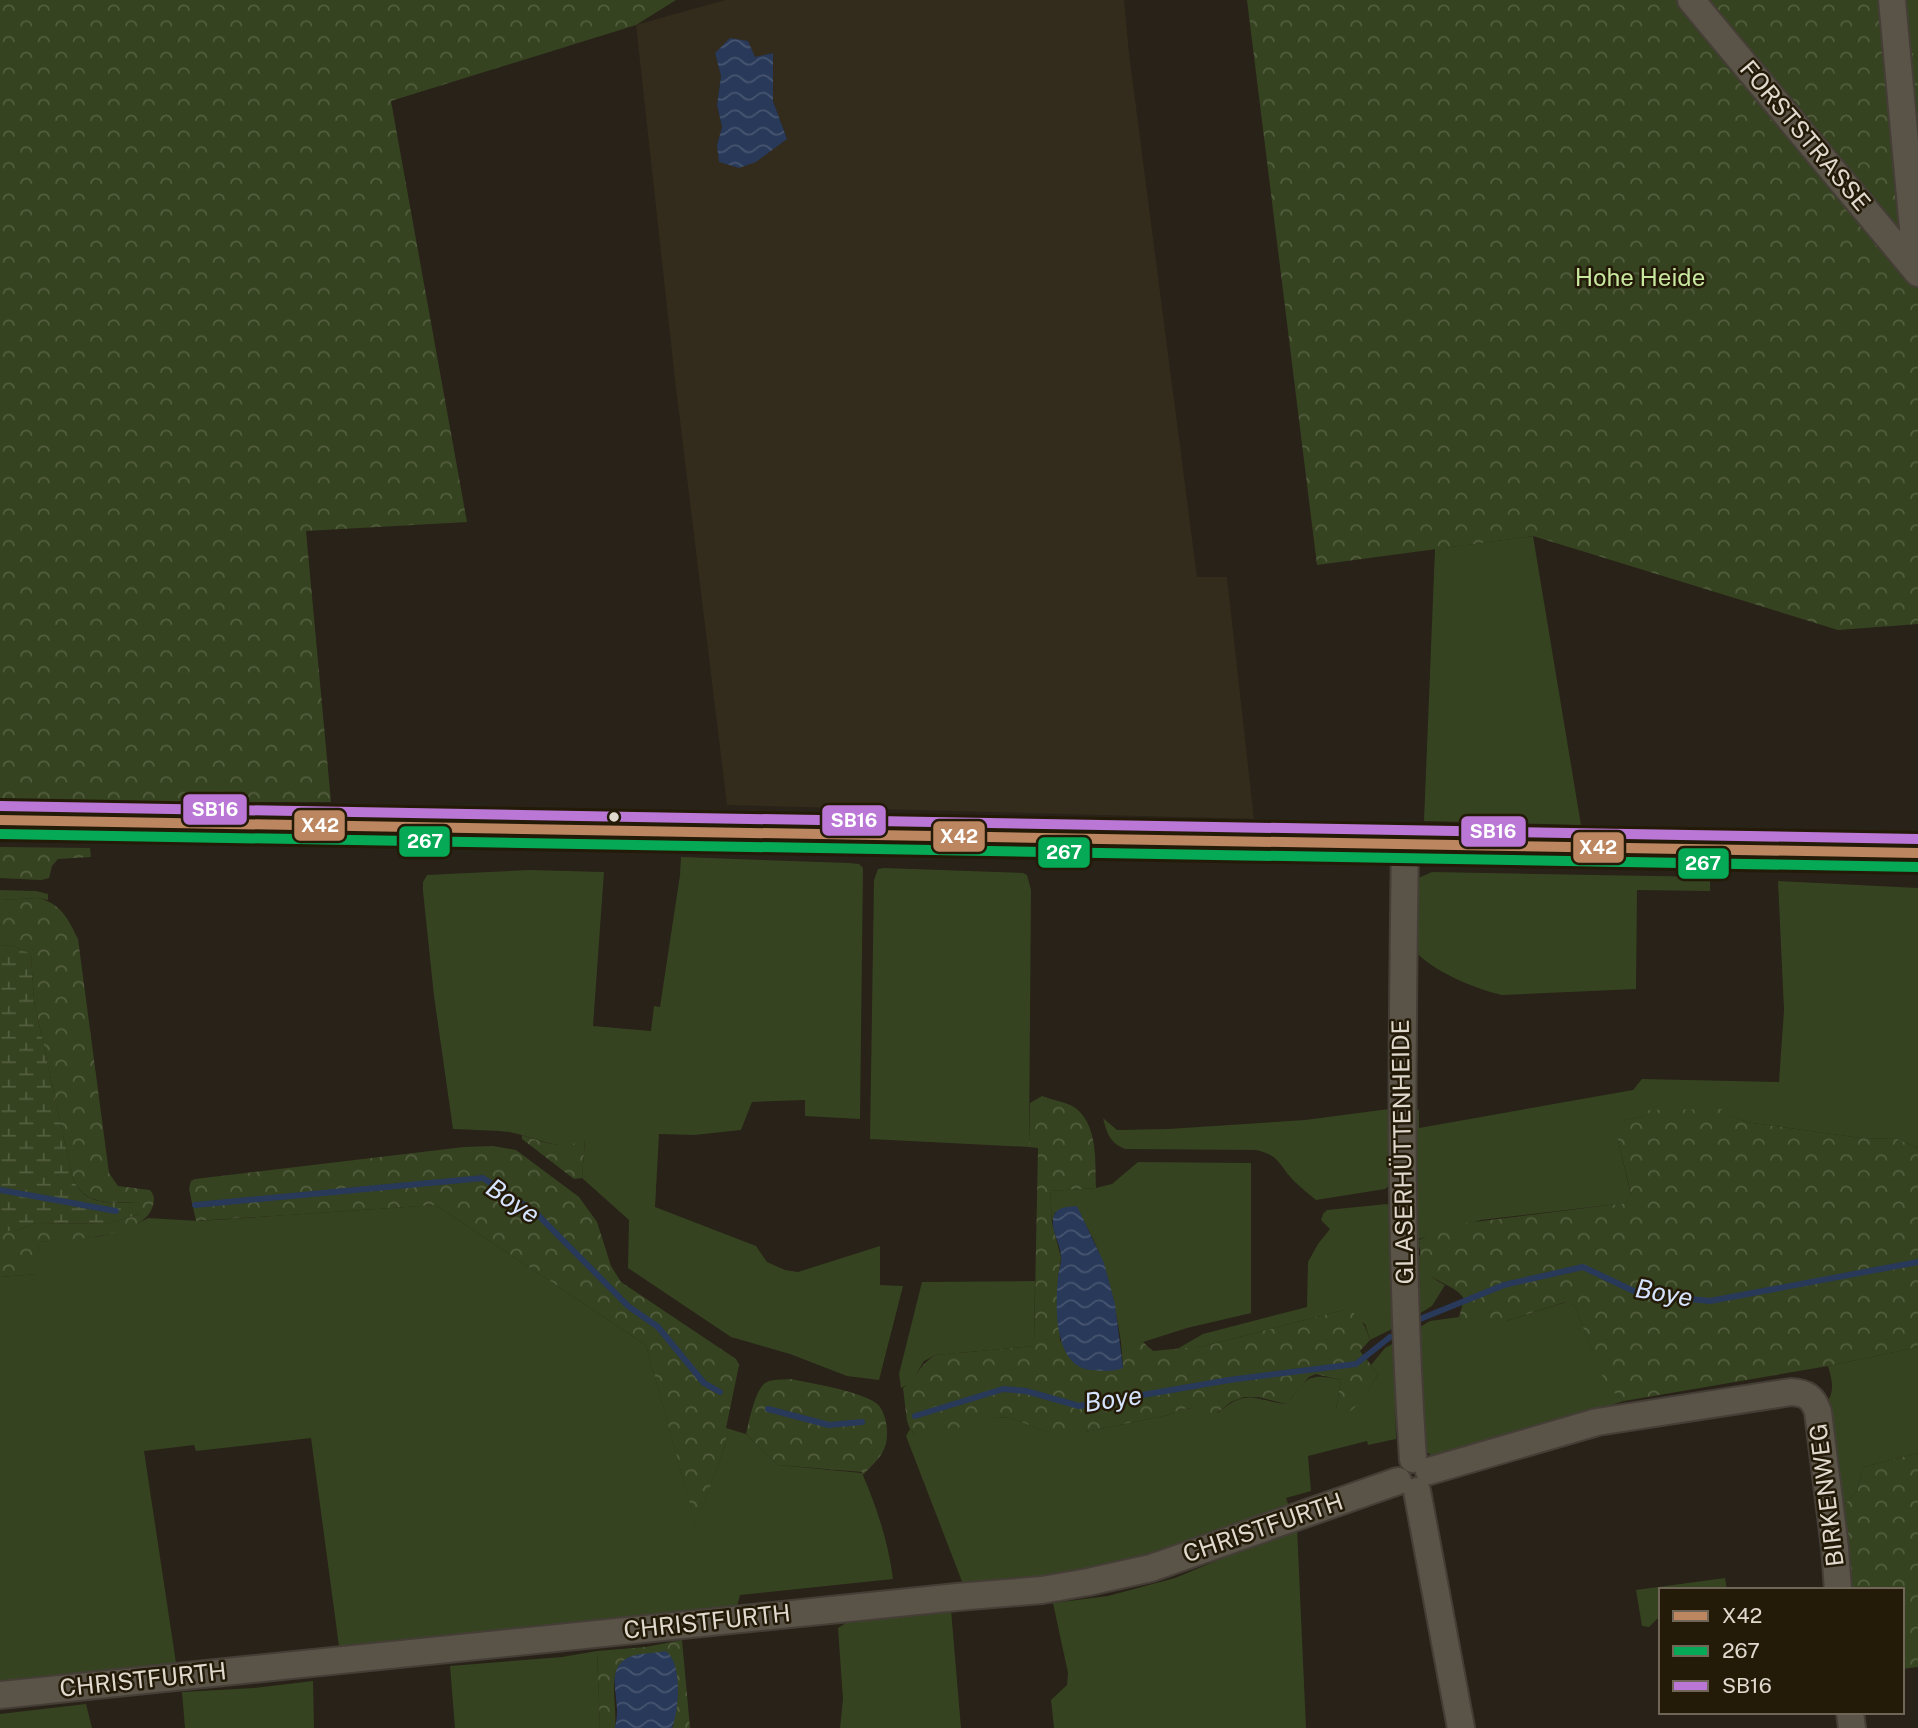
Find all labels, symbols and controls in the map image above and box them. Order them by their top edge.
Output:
street label: FORSTSTRASSE [1735,54,1877,216]
park label: Hohe Heide [1575,263,1705,291]
line badge: SB16 [182,793,248,826]
text: SB16 [192,798,238,820]
line badge: SB16 [821,804,887,837]
line badge: X42 [293,809,346,842]
text: SB16 [831,809,877,831]
unlabelled marker [607,810,621,824]
text: X42 [301,814,339,836]
line badge: SB16 [1460,815,1527,848]
line badge: X42 [932,820,986,853]
text: SB16 [1470,820,1516,842]
line badge: 267 [398,825,451,858]
text: X42 [940,825,978,847]
text: 267 [407,830,443,852]
line badge: X42 [1572,831,1625,864]
line badge: 267 [1037,836,1091,869]
text: X42 [1579,836,1617,858]
text: 267 [1046,841,1082,863]
line badge: 267 [1677,847,1730,880]
text: 267 [1685,852,1721,874]
street label: GLASERHÜTTENHEIDE [1385,1019,1418,1285]
water label: Boye [481,1172,546,1230]
water label: Boye [1633,1272,1695,1313]
water label: Boye [1082,1379,1144,1418]
street label: BIRKENWEG [1803,1422,1849,1568]
street label: CHRISTFURTH [1179,1487,1346,1568]
legend [1659,1588,1904,1714]
street label: CHRISTFURTH [622,1598,792,1644]
text: X42 [1722,1603,1762,1628]
text: 267 [1722,1638,1760,1663]
street label: CHRISTFURTH [58,1656,228,1702]
text: SB16 [1722,1673,1772,1698]

